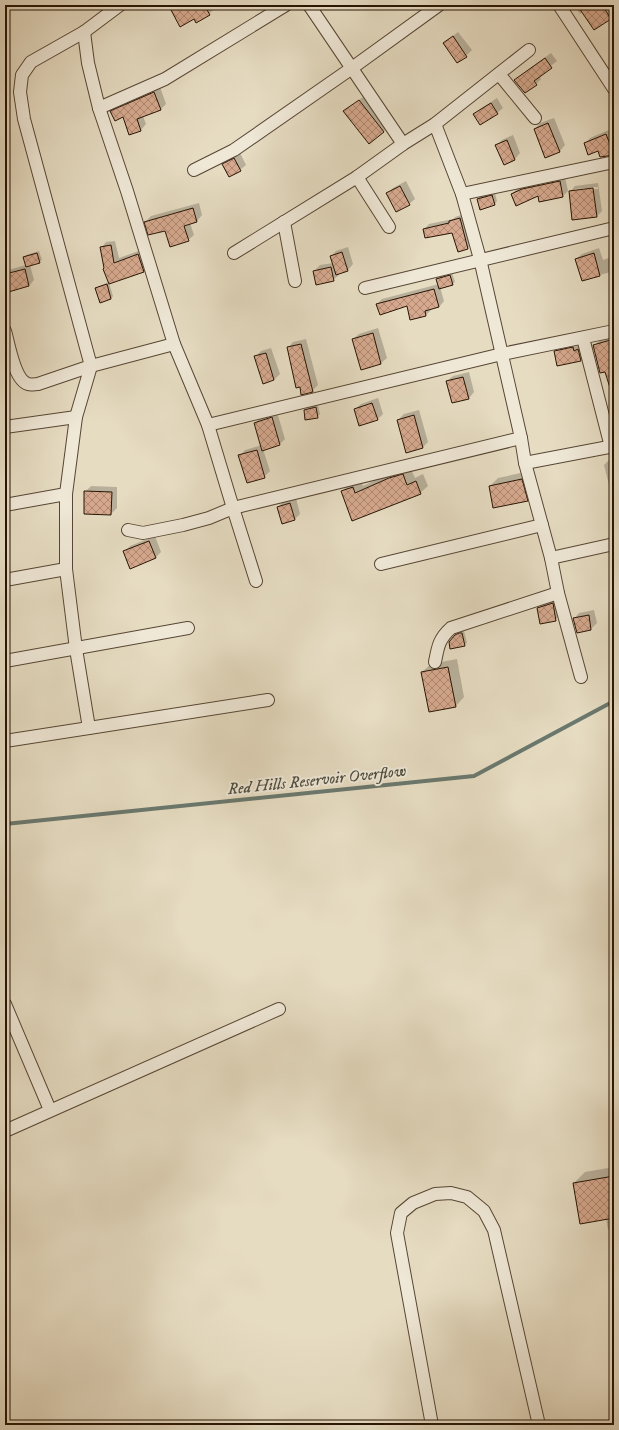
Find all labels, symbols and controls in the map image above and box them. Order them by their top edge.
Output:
water label: Red Hills Reservoir Overflow [226,761,407,799]

